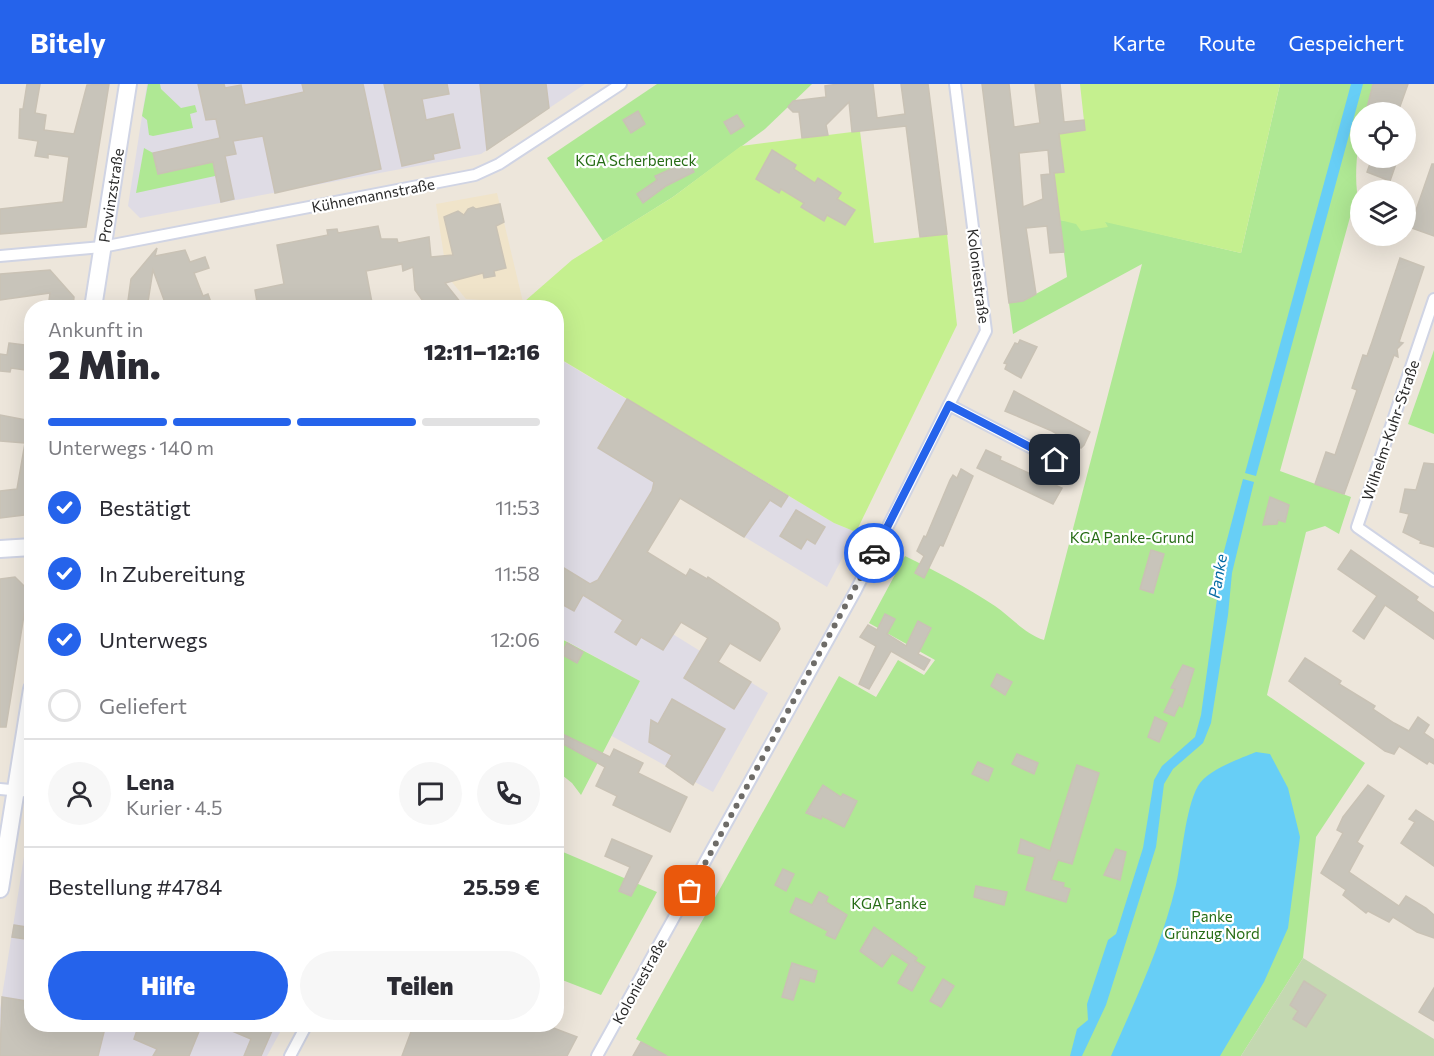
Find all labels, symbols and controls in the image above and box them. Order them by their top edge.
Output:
text: Bitely [30,25,106,59]
text: Karte [1112,30,1165,55]
text: Route [1198,30,1256,55]
text: Gespeichert [1289,30,1404,55]
map controls [1350,102,1416,246]
button: locate [1350,102,1416,168]
street label: Provinzstraße [94,147,127,244]
park label: KGA Scherbeneck [575,151,697,169]
street label: Kühnemannstraße [310,174,436,216]
button: layers [1350,180,1416,246]
street label: Koloniestraße [964,228,994,324]
text: Ankunft in [48,317,143,341]
text: 12:11–12:16 [423,338,540,365]
text: 2 Min. [48,339,161,387]
street label: Wilhelm-Kuhr-Straße [1358,357,1423,503]
pin [1029,434,1080,485]
text: Unterwegs · 140 m [48,435,214,459]
icon: home [1038,443,1071,476]
icon: check [48,491,81,524]
text: Bestätigt [99,494,191,521]
text: 11:53 [495,495,540,519]
courier [844,523,904,583]
park label: KGA Panke-Grund [1070,528,1194,546]
icon: car [858,537,891,570]
water label: Panke [1204,552,1230,599]
icon: check [48,557,81,590]
text: In Zubereitung [99,560,245,587]
text: 11:58 [495,561,540,585]
icon: check [48,623,81,656]
text: Unterwegs [99,626,208,653]
text: 12:06 [490,627,540,651]
text: Geliefert [99,692,187,719]
button: person [48,762,111,825]
button: chat [399,762,462,825]
button: phone [477,762,540,825]
text: Lena [126,768,175,795]
text: Kurier · 4.5 [126,795,222,819]
pin [664,865,715,916]
text: Bestellung #4784 [48,873,222,900]
text: 25.59 € [463,873,540,900]
icon: bag [673,874,706,907]
park label: KGA Panke [851,894,927,912]
park label: Panke Grünzug Nord [1164,907,1260,942]
street label: Koloniestraße [608,935,670,1027]
button: Hilfe [48,951,288,1020]
button: Teilen [300,951,540,1020]

